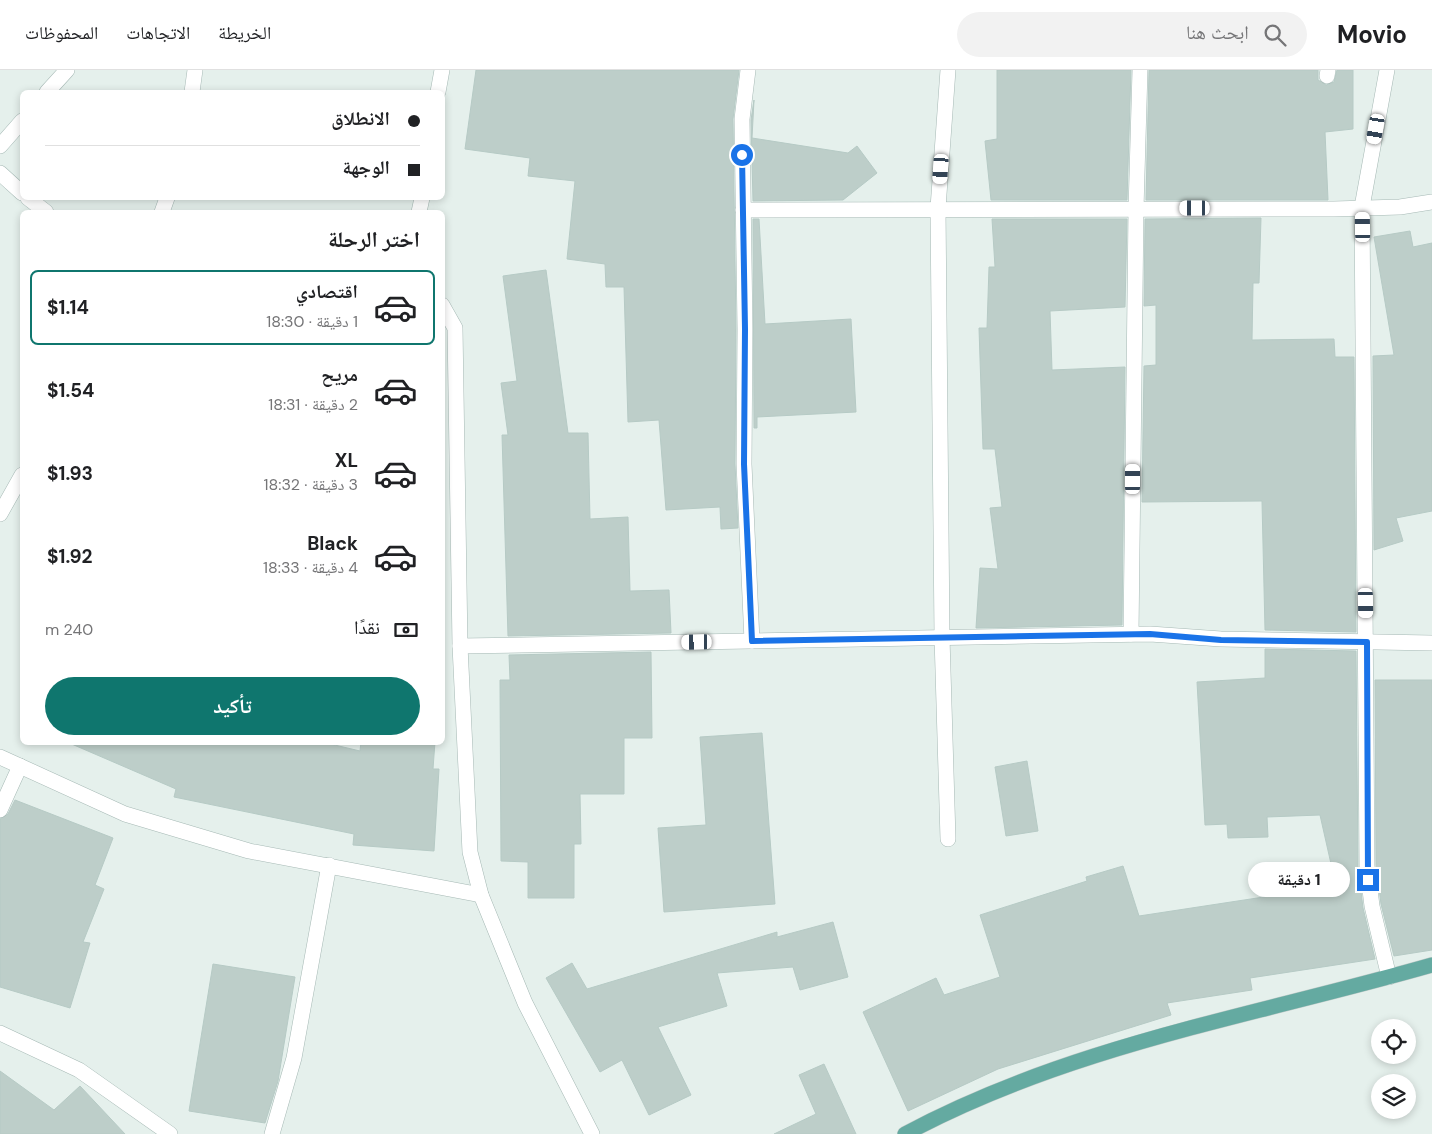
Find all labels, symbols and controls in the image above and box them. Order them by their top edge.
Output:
search box [957,12,1307,57]
text: Movio [1337,19,1407,50]
text: ابحث هنا [1186,20,1249,45]
text: المحفوظات [25,21,98,45]
text: الاتجاهات [126,21,190,45]
text: الخريطة [218,21,271,45]
icon: search [1261,21,1289,49]
text: الانطلاق [331,106,390,131]
car [1366,113,1385,145]
route start [731,144,753,166]
car [932,154,949,184]
text: الوجهة [342,155,390,180]
car [1180,201,1210,216]
car [1355,212,1370,242]
text: اختر الرحلة [328,225,420,254]
text: اقتصادي [296,279,358,304]
icon: car [373,285,418,330]
text: $1.14 [47,295,89,320]
text: 1 دقيقة · 18:30 [266,311,358,332]
text: مريح [321,362,358,387]
icon: car [373,368,418,413]
text: $1.54 [47,378,94,403]
text: 2 دقيقة · 18:31 [268,394,358,415]
text: XL [335,448,358,473]
icon: car [373,451,418,496]
text: $1.93 [47,461,93,486]
car [1125,464,1140,494]
text: 3 دقيقة · 18:32 [263,474,358,495]
text: Black [307,531,358,556]
icon: car [373,534,418,579]
text: $1.92 [47,544,93,569]
text: 4 دقيقة · 18:33 [263,557,358,578]
car [1358,588,1373,618]
text: نقدًا [354,615,380,640]
icon: cash [392,616,420,644]
text: 240 m [45,619,93,640]
car [681,634,712,650]
button: تأكيد [45,677,420,735]
callout: 1 دقيقة [1248,862,1350,898]
text: 1 دقيقة [1277,869,1321,890]
route end [1357,869,1379,891]
map controls [1371,1019,1416,1119]
button: locate [1371,1019,1416,1064]
button: layers [1371,1074,1416,1119]

